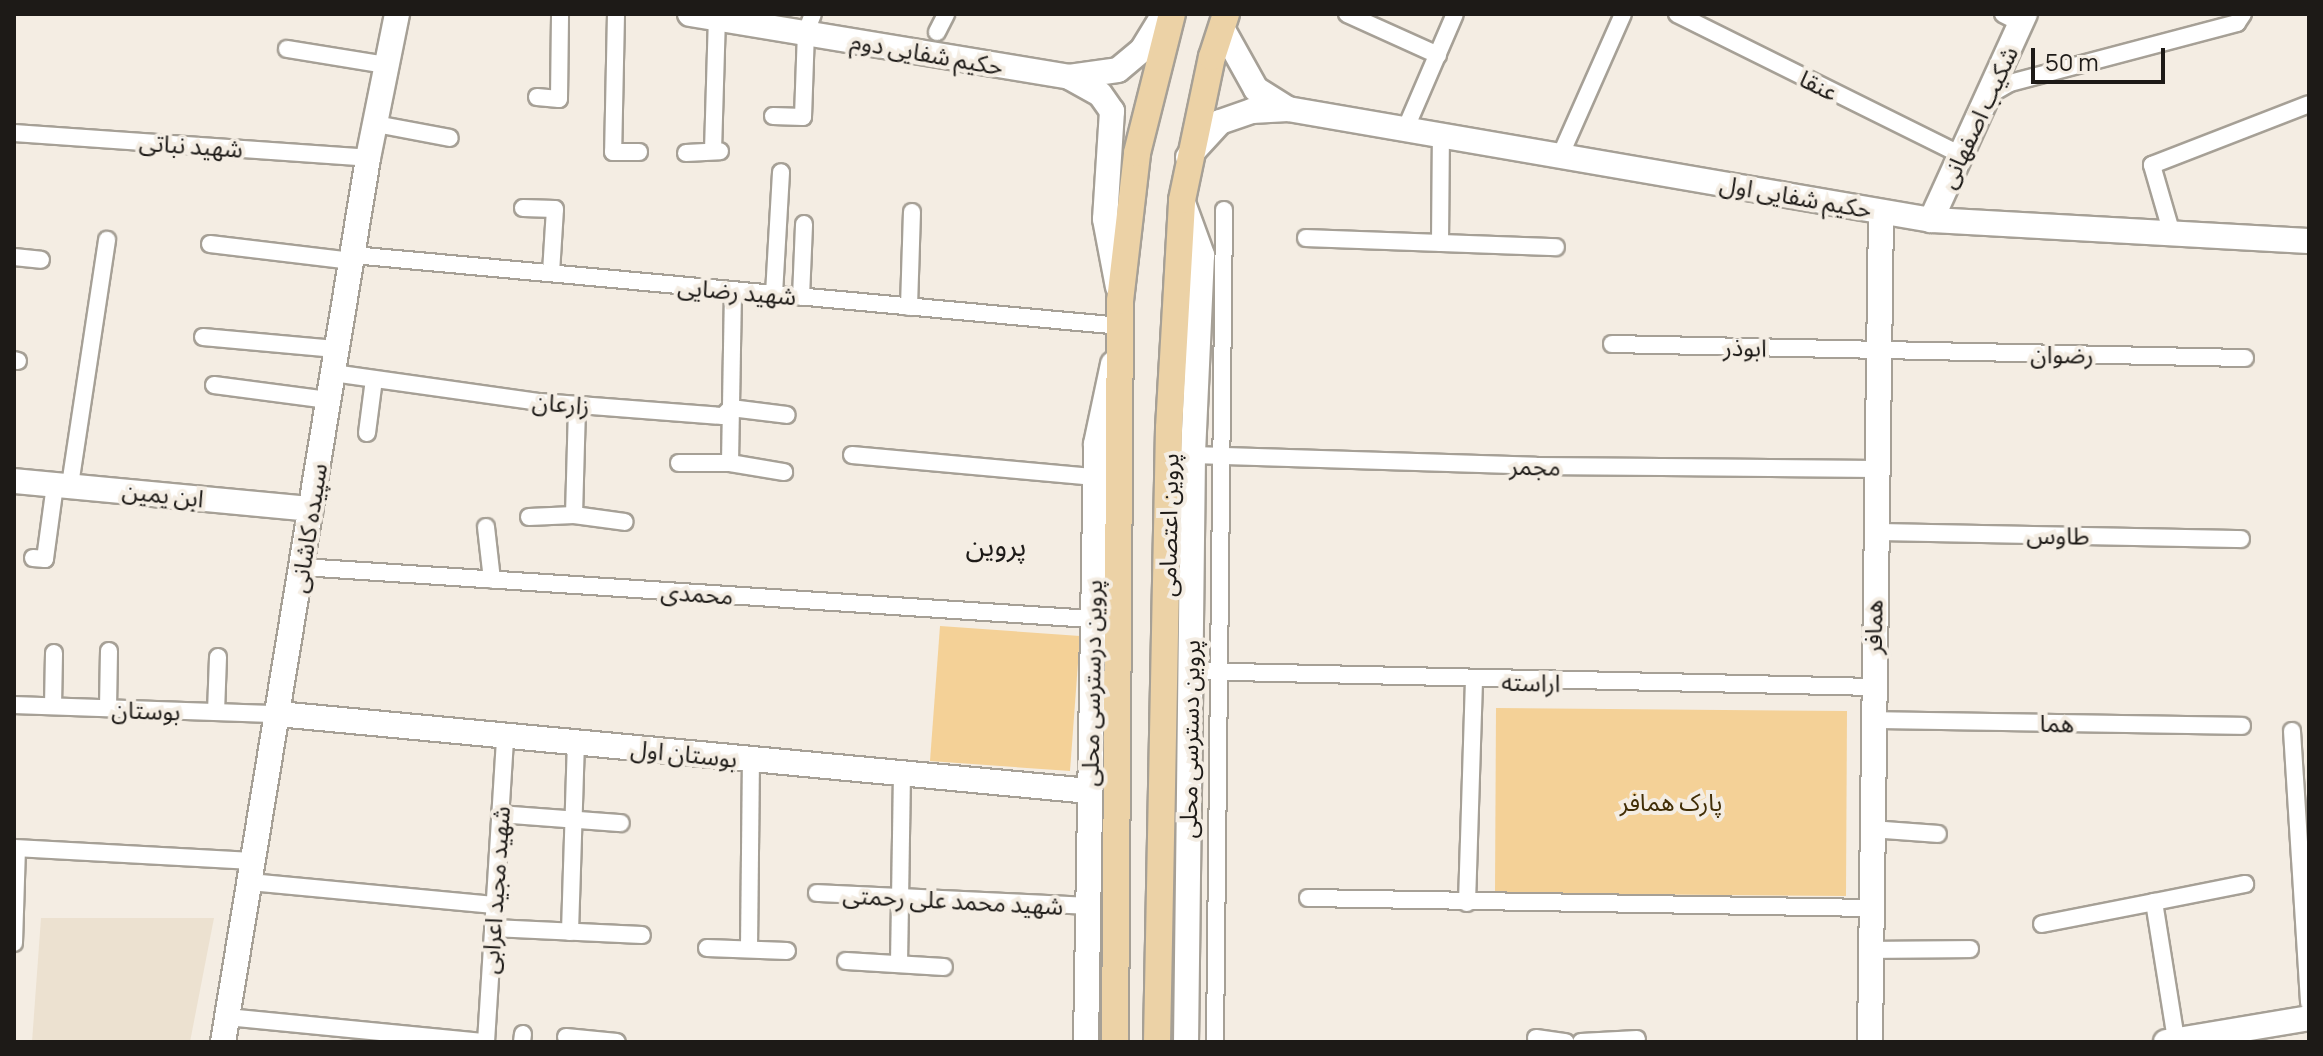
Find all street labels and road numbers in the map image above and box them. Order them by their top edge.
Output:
street label: حکیم شفایی دوم [848,25,1006,81]
street label: شکیب اصفهانی [1933,41,2023,193]
street label: عنقا [1795,63,1843,107]
street label: شهید نباتی [138,127,244,163]
street label: حکیم شفایی اول [1718,168,1874,224]
street label: شهید رضایی [676,271,798,311]
street label: ابوذر [1723,332,1767,362]
street label: رضوان [2030,339,2094,369]
street label: زارعان [531,386,591,420]
street label: مجمر [1509,451,1561,481]
street label: پروین اعتصامی [1152,453,1184,597]
street label: سپیده کاشانی [284,461,332,595]
street label: ابن یمین [121,475,205,513]
street label: طاوس [2026,520,2090,550]
street label: محمدی [660,576,734,610]
street label: پروین درسترسی محلی [1075,579,1107,787]
street label: همافر [1858,599,1888,655]
street label: پروین دسترسی محلی [1173,639,1205,839]
street label: اراسته [1501,667,1561,697]
street label: بوستان [111,694,181,726]
street label: هما [2039,708,2075,738]
street label: بوستان اول [629,733,739,773]
street label: شهید مجید اعرابی [475,805,515,975]
street label: شهید محمد علی رحمتی [842,880,1064,920]

